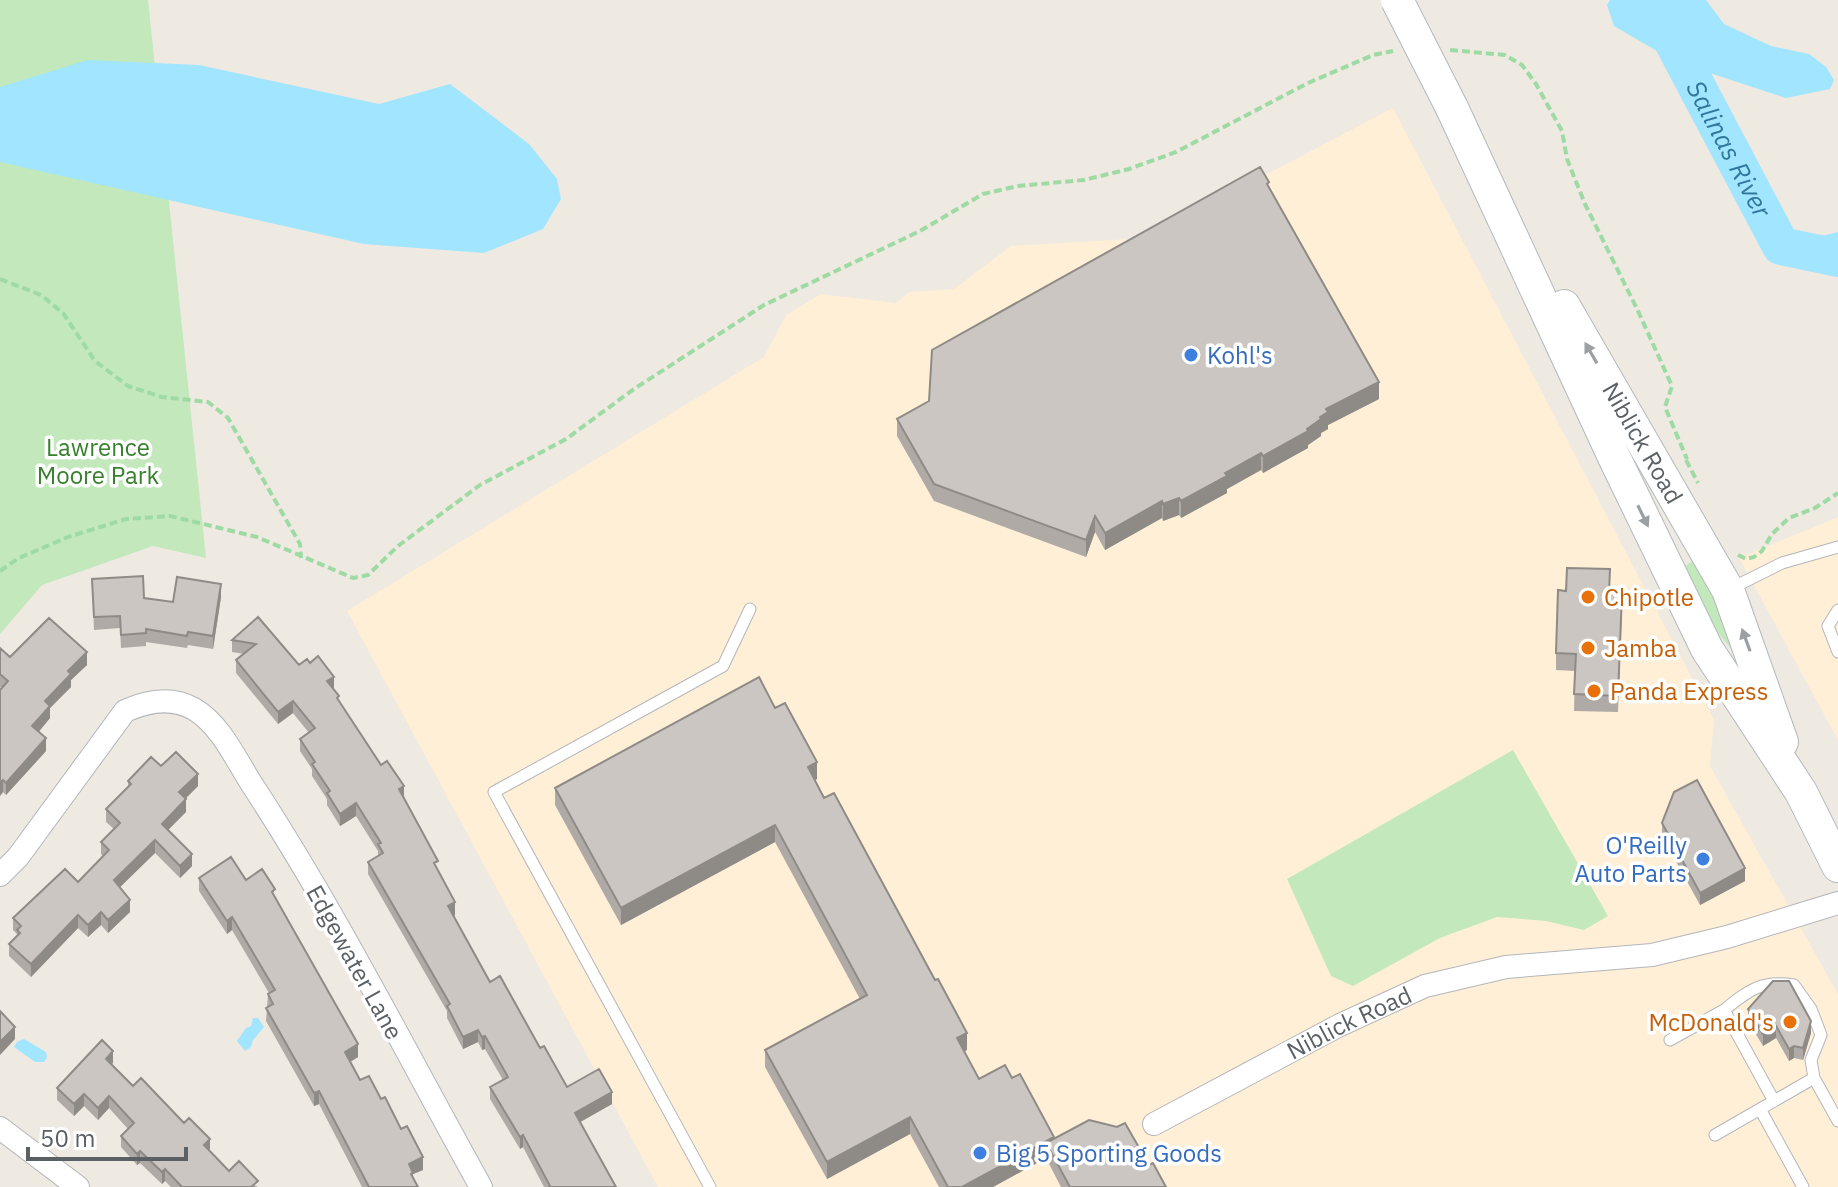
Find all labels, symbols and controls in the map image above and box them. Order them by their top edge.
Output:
water label: Salinas River [1679,74,1780,224]
place label: Kohl's [1207,339,1273,371]
one-way arrow [1584,341,1598,364]
marker: Kohl's [1182,346,1200,364]
street label: Niblick Road [1595,376,1691,509]
park label: Lawrence Moore Park [37,431,160,491]
one-way arrow [1636,504,1650,527]
place label: Chipotle [1604,581,1694,613]
marker: Chipotle [1579,588,1597,606]
one-way arrow [1739,628,1751,652]
place label: Jamba [1604,632,1677,664]
marker: Jamba [1579,639,1597,657]
place label: Panda Express [1610,675,1768,707]
marker: Panda Express [1585,682,1603,700]
place label: O'Reilly Auto Parts [1574,829,1687,889]
marker: O'Reilly Auto Parts [1694,850,1712,868]
street label: Edgewater Lane [299,879,411,1045]
street label: Niblick Road [1281,978,1416,1066]
place label: McDonald's [1649,1006,1774,1038]
marker: McDonald's [1781,1013,1799,1031]
scale bar [28,1111,186,1161]
text: 50 m [40,1122,95,1154]
place label: Big 5 Sporting Goods [996,1137,1222,1169]
marker: Big 5 Sporting Goods [971,1144,989,1162]

